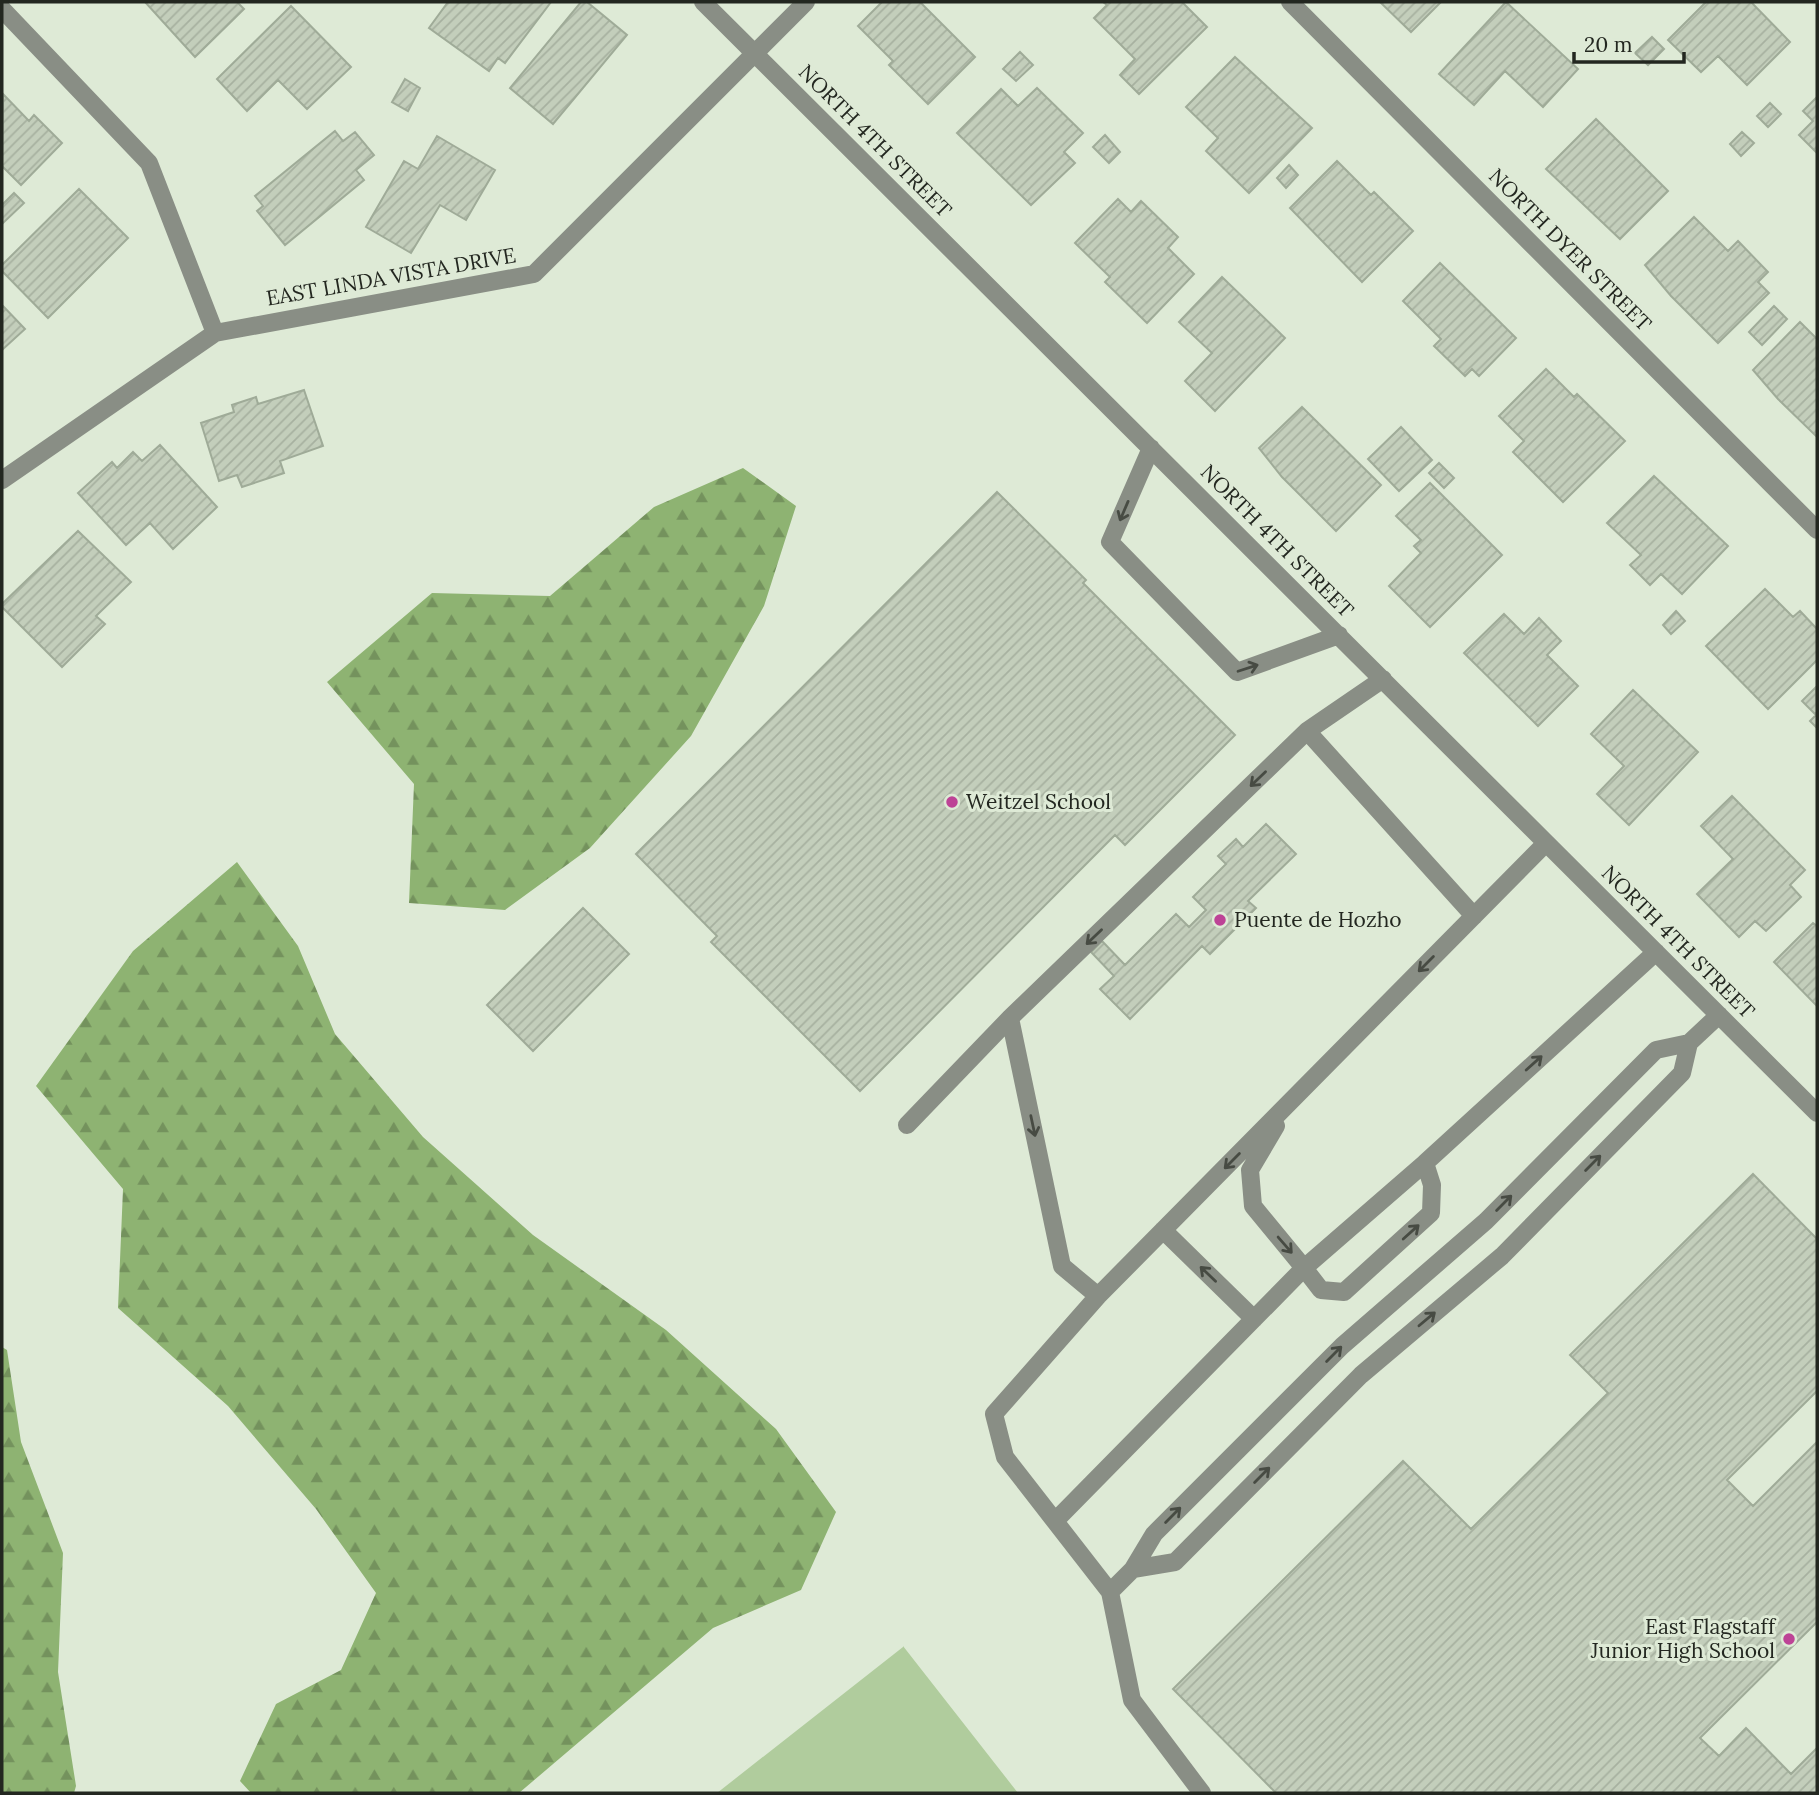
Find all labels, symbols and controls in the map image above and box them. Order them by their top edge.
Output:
scale bar [1574,21,1684,65]
text: 20 m [1584,31,1633,58]
street label: NORTH 4TH STREET [793,58,958,223]
street label: NORTH DYER STREET [1483,163,1657,337]
street label: EAST LINDA VISTA DRIVE [264,241,518,312]
street label: NORTH 4TH STREET [1195,458,1360,623]
one-way arrow [1117,499,1130,521]
one-way arrow [1236,661,1258,673]
one-way arrow [1250,770,1267,787]
place label: Weitzel School [966,788,1111,815]
marker: Weitzel School [944,794,960,810]
street label: NORTH 4TH STREET [1596,859,1761,1024]
place label: Puente de Hozho [1234,906,1402,933]
marker: Puente de Hozho [1212,912,1228,928]
one-way arrow [1086,928,1103,945]
one-way arrow [1418,955,1435,972]
one-way arrow [1525,1055,1543,1071]
one-way arrow [1026,1114,1040,1137]
one-way arrow [1224,1152,1241,1169]
one-way arrow [1585,1155,1602,1172]
one-way arrow [1495,1194,1512,1211]
one-way arrow [1402,1224,1420,1240]
one-way arrow [1277,1236,1293,1254]
one-way arrow [1200,1266,1217,1283]
one-way arrow [1418,1311,1436,1327]
one-way arrow [1326,1346,1343,1363]
one-way arrow [1254,1466,1271,1483]
one-way arrow [1164,1506,1181,1523]
place label: East Flagstaff Junior High School [1590,1613,1777,1664]
marker: East Flagstaff Junior High School [1781,1631,1797,1647]

